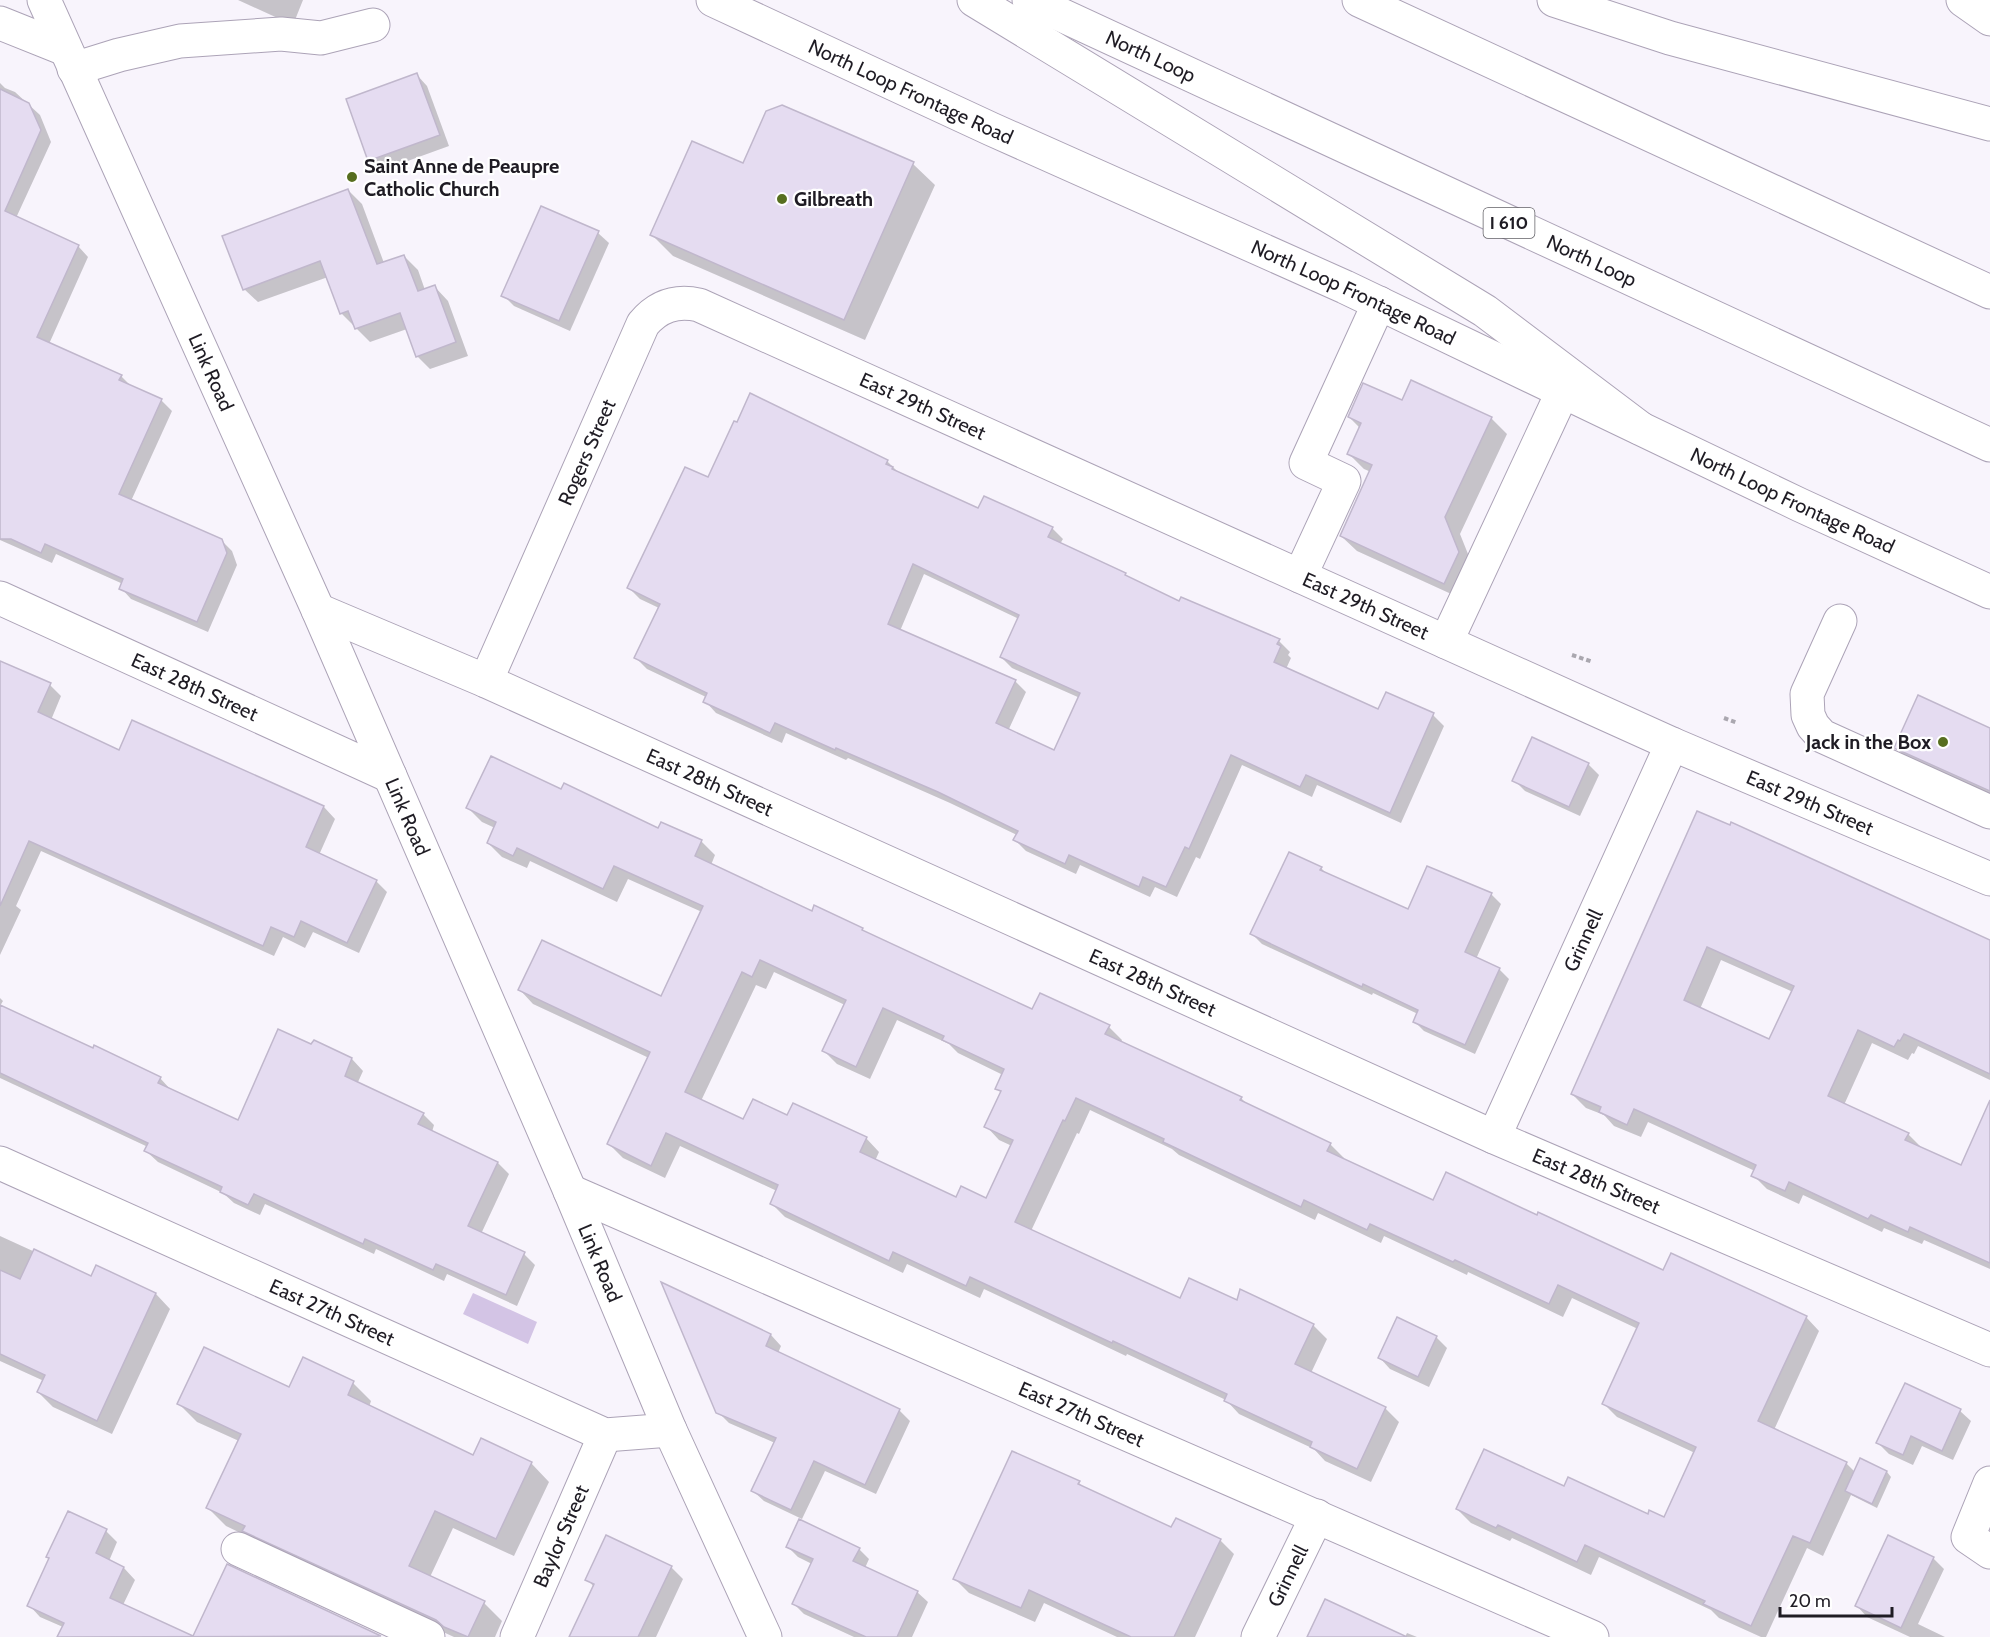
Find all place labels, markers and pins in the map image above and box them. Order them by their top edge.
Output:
place label: Saint Anne de Peaupre Catholic Church [364,154,559,201]
marker: Saint Anne de Peaupre Catholic Church [345,170,359,184]
place label: Gilbreath [794,187,873,211]
marker: Gilbreath [775,192,789,206]
place label: Jack in the Box [1805,730,1931,754]
marker: Jack in the Box [1936,735,1950,749]

